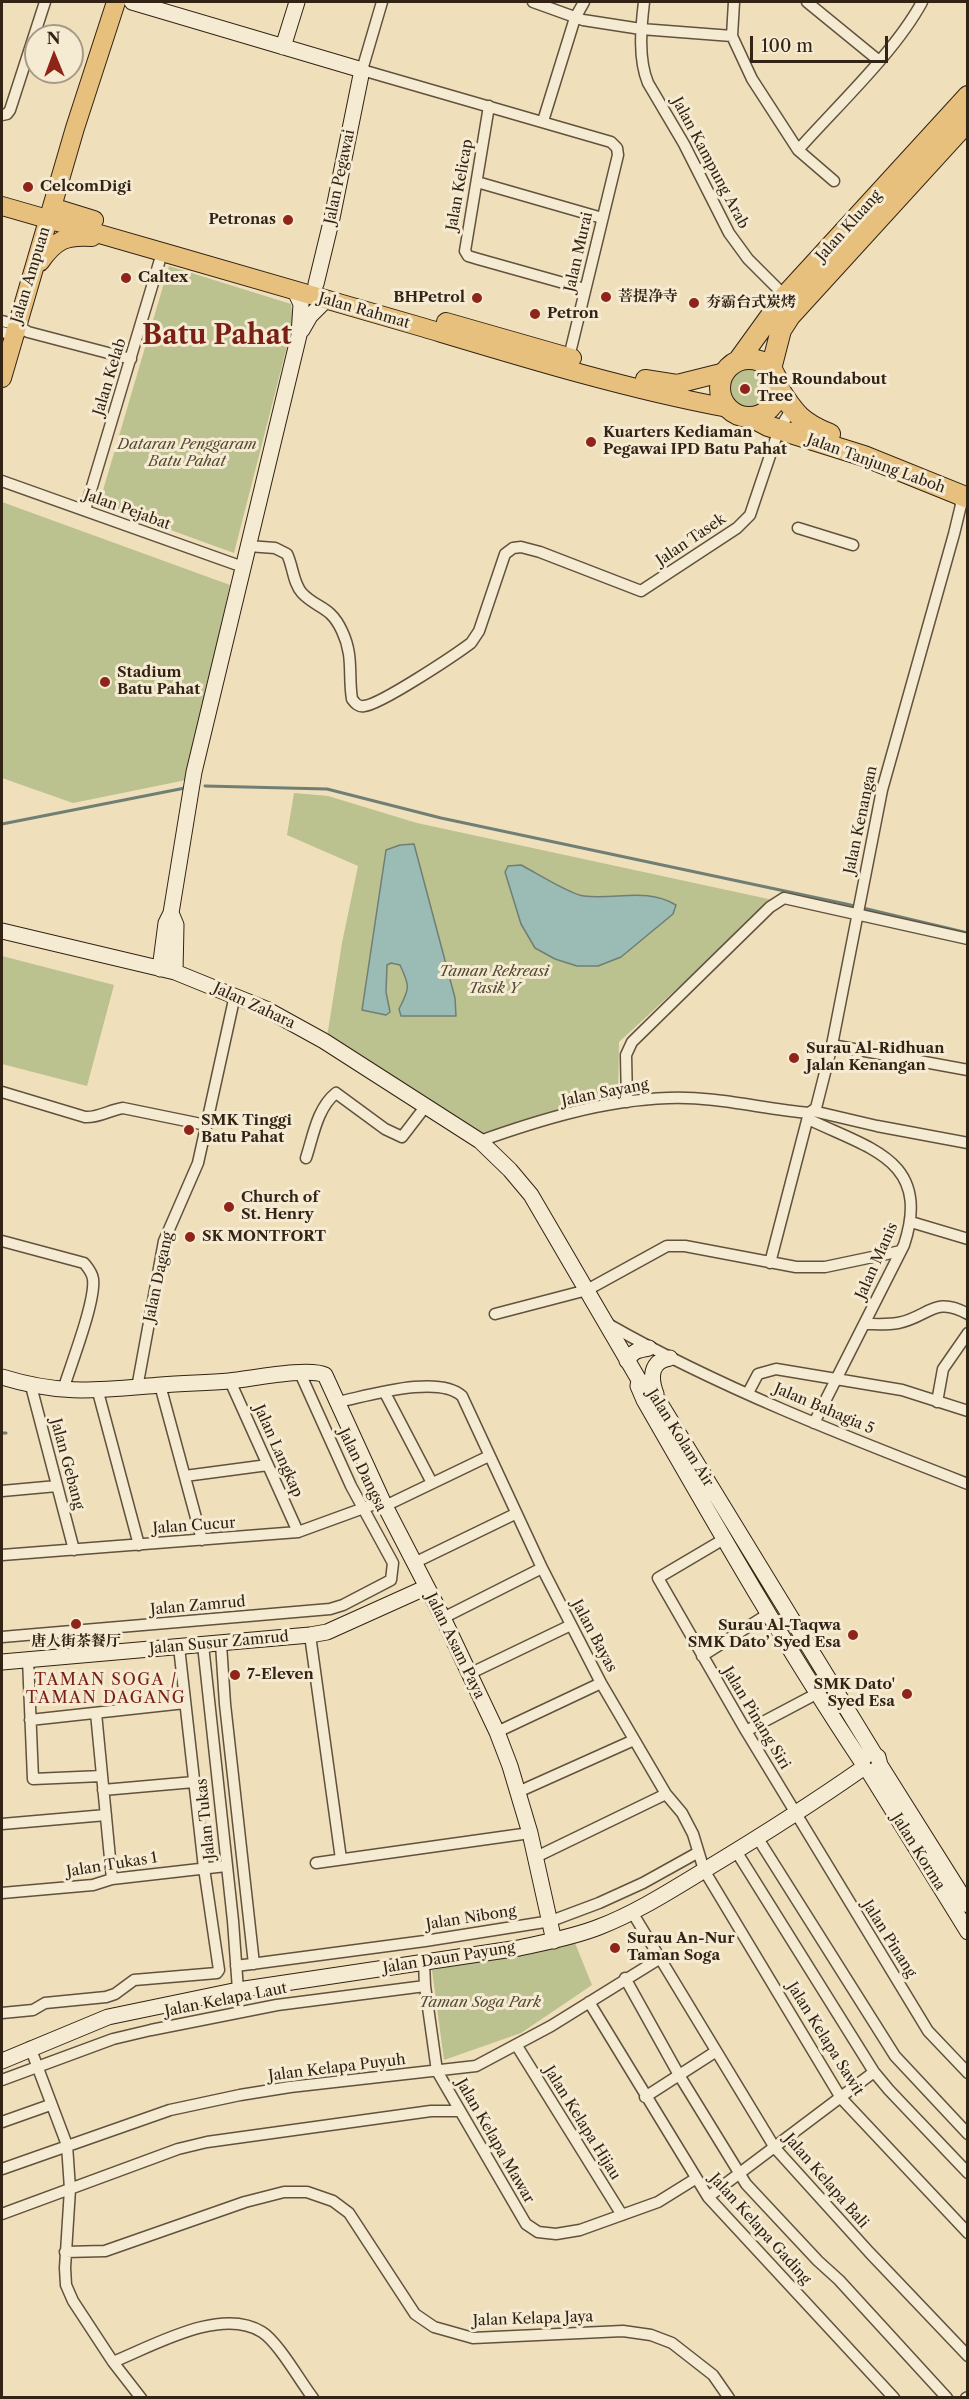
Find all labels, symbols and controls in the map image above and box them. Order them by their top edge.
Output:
north arrow [24,24,84,84]
scale bar [753,24,891,62]
text: N [47,28,61,48]
text: 100 m [761,35,813,57]
street label: Jalan Kampung Arab [668,94,752,232]
street label: Jalan Pegawai [321,128,359,226]
street label: Jalan Kelicap [443,138,477,232]
place label: CelcomDigi [40,178,131,196]
marker: CelcomDigi [21,180,35,194]
street label: Jalan Kluang [812,187,886,265]
street label: Jalan Murai [561,210,597,294]
place label: Petronas [208,211,276,229]
marker: Petronas [281,213,295,227]
street label: Jalan Ampuan [8,225,54,325]
place label: Caltex [138,269,188,287]
marker: Caltex [119,271,133,285]
place label: 菩提净寺 [618,288,678,306]
street label: Jalan Rahmat [316,289,412,333]
place label: BHPetrol [393,289,465,307]
marker: 菩提净寺 [599,290,613,304]
marker: BHPetrol [470,291,484,305]
place label: 夯霸台式炭烤 [706,294,796,312]
marker: 夯霸台式炭烤 [687,296,701,310]
place label: Petron [547,305,599,323]
marker: Petron [528,307,542,321]
district label: Batu Pahat [142,320,292,352]
street label: Jalan Kelab [90,336,130,418]
place label: The Roundabout Tree [757,371,887,406]
marker: The Roundabout Tree [738,382,752,396]
place label: Kuarters Kediaman Pegawai IPD Batu Pahat [603,424,787,459]
street label: Jalan Tanjung Laboh [804,431,948,497]
marker: Kuarters Kediaman Pegawai IPD Batu Pahat [584,435,598,449]
park label: Dataran Penggaram Batu Pahat [117,436,257,471]
street label: Jalan Pejabat [81,486,173,534]
street label: Jalan Tasek [653,510,729,570]
place label: Stadium Batu Pahat [117,664,200,699]
marker: Stadium Batu Pahat [98,675,112,689]
street label: Jalan Kenangan [841,764,881,876]
park label: Taman Rekreasi Tasik Y [439,963,549,998]
street label: Jalan Zahara [210,979,298,1033]
place label: Surau Al-Ridhuan Jalan Kenangan [806,1040,945,1075]
marker: Surau Al-Ridhuan Jalan Kenangan [787,1051,801,1065]
street label: Jalan Sayang [560,1076,650,1110]
place label: SMK Tinggi Batu Pahat [201,1112,292,1147]
marker: SMK Tinggi Batu Pahat [182,1123,196,1137]
place label: Church of St. Henry [241,1189,318,1224]
marker: Church of St. Henry [222,1200,236,1214]
street label: Jalan Manis [852,1220,902,1302]
place label: SK MONTFORT [202,1228,326,1246]
street label: Jalan Dagang [141,1230,177,1324]
marker: SK MONTFORT [183,1230,197,1244]
street label: Jalan Bahagia 5 [771,1380,877,1438]
street label: Jalan Kolam Air [643,1386,717,1490]
street label: Jalan Langkap [250,1402,306,1500]
street label: Jalan Gebang [46,1417,88,1511]
street label: Jalan Dangsa [334,1425,390,1515]
street label: Jalan Cucur [152,1514,236,1538]
street label: Jalan Asam Paya [422,1590,488,1702]
street label: Jalan Zamrud [150,1593,246,1619]
street label: Jalan Bayas [567,1597,621,1675]
marker: 唐人街茶餐厅 [69,1617,83,1631]
place label: Surau Al-Taqwa SMK Dato’ Syed Esa [688,1617,841,1652]
street label: Jalan Susur Zamrud [149,1628,289,1658]
marker: Surau Al-Taqwa SMK Dato’ Syed Esa [846,1628,860,1642]
place label: 唐人街茶餐厅 [31,1633,121,1651]
street label: Jalan Pinang Siri [718,1664,794,1772]
place label: 7-Eleven [247,1666,314,1684]
marker: 7-Eleven [228,1668,242,1682]
district label: TAMAN SOGA / TAMAN DAGANG [26,1670,186,1708]
place label: SMK Dato' Syed Esa [814,1676,895,1711]
marker: SMK Dato' Syed Esa [900,1687,914,1701]
street label: Jalan Tukas [193,1778,219,1860]
street label: Jalan Korma [887,1810,949,1894]
street label: Jalan Tukas 1 [65,1849,159,1881]
street label: Jalan Pinang [858,1897,920,1981]
street label: Jalan Nibong [425,1902,517,1934]
place label: Surau An-Nur Taman Soga [627,1930,734,1965]
street label: Jalan Daun Payung [382,1939,516,1977]
marker: Surau An-Nur Taman Soga [608,1941,622,1955]
street label: Jalan Kelapa Laut [163,1979,289,2021]
street label: Jalan Kelapa Sawit [783,1979,867,2099]
park label: Taman Soga Park [419,1994,541,2012]
street label: Jalan Kelapa Puyuh [267,2051,407,2085]
street label: Jalan Kelapa Hijau [540,2063,624,2183]
street label: Jalan Kelapa Mawar [452,2076,538,2206]
street label: Jalan Kelapa Bali [780,2130,872,2232]
street label: Jalan Kelapa Gading [705,2170,815,2288]
street label: Jalan Kelapa Jaya [472,2308,594,2330]

